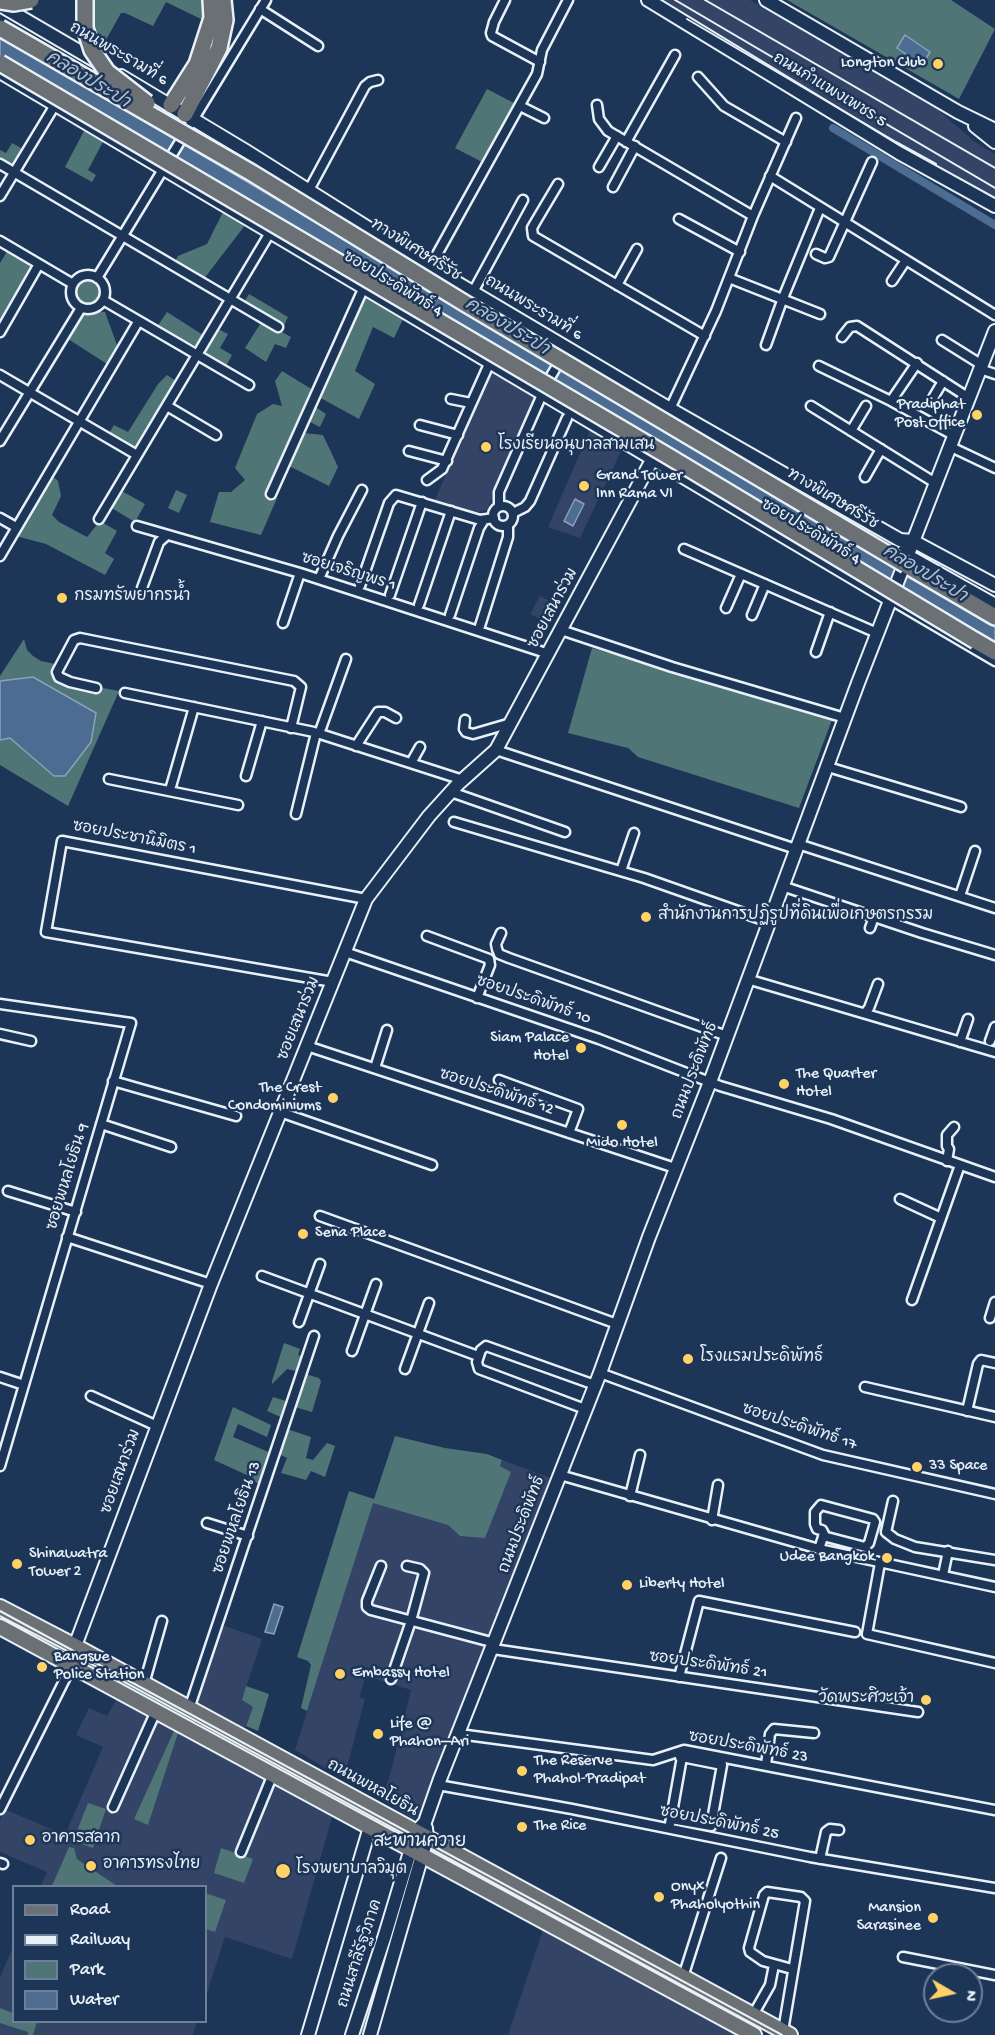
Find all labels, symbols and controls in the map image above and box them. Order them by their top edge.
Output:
street label: ถนนพระรามที่ 6 [65,19,171,91]
water label: คลองประปา [41,48,133,114]
street label: ถนนกำแพงเพชร 5 [769,50,889,132]
place label: Longton Club [841,54,926,74]
marker: Longton Club [931,57,945,71]
street label: ทางพิเศษศรีรัช [366,216,464,286]
street label: ซอยประดิพัทธ์ 4 [339,248,445,322]
street label: ถนนพระรามที่ 6 [481,272,585,346]
water label: คลองประปา [460,295,552,361]
place label: Pradiphat Post Office [895,396,965,434]
marker: Pradiphat Post Office [970,408,984,422]
place label: โรงเรียนอนุบาลสามเสน [498,437,654,457]
marker: โรงเรียนอนุบาลสามเสน [479,440,493,454]
street label: ทางพิเศษศรีรัช [783,465,881,535]
place label: Grand Tower Inn Rama VI [596,467,682,505]
marker: Grand Tower Inn Rama VI [577,479,591,493]
street label: ซอยประดิพัทธ์ 4 [757,496,863,570]
water label: คลองประปา [878,542,970,608]
street label: ซอยเจริญพร 1 [298,549,398,597]
street label: ซอยเสนาร่วม [525,565,583,653]
place label: กรมทรัพยากรน้ำ [74,588,190,608]
marker: กรมทรัพยากรน้ำ [55,591,69,605]
street label: ซอยประชานิมิตร 1 [71,818,197,860]
place label: สำนักงานการปฏิรูปที่ดินเพื่อเกษตรกรรม [658,907,933,927]
marker: สำนักงานการปฏิรูปที่ดินเพื่อเกษตรกรรม [639,910,653,924]
street label: ซอยประดิพัทธ์ 10 [473,972,593,1030]
street label: ซอยเสนาร่วม [275,974,325,1064]
street label: ถนนประดิพัทธ์ [669,1020,723,1122]
place label: Siam Palace Hotel [490,1029,569,1067]
marker: Siam Palace Hotel [574,1041,588,1055]
street label: ซอยประดิพัทธ์ 12 [436,1065,556,1121]
place label: The Quarter Hotel [796,1065,876,1103]
marker: The Quarter Hotel [777,1077,791,1091]
place label: The Crest Condominiums [228,1079,321,1117]
marker: The Crest Condominiums [326,1091,340,1105]
marker: Mido Hotel [615,1118,629,1132]
street label: ซอยพหลโยธิน 9 [44,1121,94,1233]
place label: Mido Hotel [586,1134,658,1154]
place label: Sena Place [315,1224,386,1244]
marker: Sena Place [296,1227,310,1241]
place label: โรงแรมประดิพัทธ์ [700,1349,823,1369]
marker: โรงแรมประดิพัทธ์ [681,1352,695,1366]
street label: ซอยประดิพัทธ์ 17 [739,1400,859,1456]
street label: ซอยเสนาร่วม [98,1427,146,1517]
place label: 33 Space [929,1457,987,1477]
street label: ซอยพหลโยธิน 13 [210,1459,266,1577]
marker: 33 Space [910,1460,924,1474]
street label: ถนนประดิพัทธ์ [496,1474,550,1576]
place label: Shinawatra Tower 2 [29,1545,107,1583]
place label: Udee Bangkok [780,1548,875,1568]
marker: Udee Bangkok [880,1551,894,1565]
marker: Shinawatra Tower 2 [10,1557,24,1571]
place label: Liberty Hotel [639,1575,725,1595]
marker: Liberty Hotel [620,1578,634,1592]
place label: Bangsue Police Station [54,1648,144,1686]
street label: ซอยประดิพัทธ์ 21 [648,1648,768,1684]
marker: Bangsue Police Station [35,1660,49,1674]
place label: Embassy Hotel [352,1664,450,1684]
marker: Embassy Hotel [333,1667,347,1681]
place label: วัดพระศิวะเจ้า [819,1690,914,1710]
marker: วัดพระศิวะเจ้า [919,1693,933,1707]
place label: Life @ Phahon–Ari [390,1715,469,1753]
marker: Life @ Phahon–Ari [371,1727,385,1741]
street label: ซอยประดิพัทธ์ 23 [687,1728,809,1768]
place label: The Reserve Phahol-Pradipat [534,1752,645,1790]
street label: ถนนพหลโยธิน [323,1756,421,1822]
marker: The Reserve Phahol-Pradipat [515,1764,529,1778]
street label: ซอยประดิพัทธ์ 25 [658,1803,780,1845]
place label: The Rice [534,1817,586,1837]
marker: The Rice [515,1820,529,1834]
place label: อาคารสลาก [42,1830,121,1850]
district label: สะพานควาย [374,1832,466,1854]
marker: อาคารสลาก [23,1833,37,1847]
place label: อาคารทรงไทย [103,1856,200,1876]
marker: อาคารทรงไทย [84,1859,98,1873]
place label: โรงพยาบาลวิมุต [296,1861,407,1881]
marker: โรงพยาบาลวิมุต [274,1862,292,1880]
place label: Onyx Phaholyothin [671,1878,760,1916]
legend [12,1885,207,2023]
marker: Onyx Phaholyothin [652,1890,666,1904]
street label: ถนนสาลีรัฐวิภาค [334,1898,388,2010]
place label: Mansion Sarasinee [857,1899,921,1937]
text: Road [70,1900,109,1921]
marker: Mansion Sarasinee [926,1911,940,1925]
text: Railway [70,1930,130,1951]
text: Park [70,1960,104,1981]
north arrow [923,1963,983,2023]
text: N [959,1989,979,2002]
text: Water [70,1990,118,2011]

